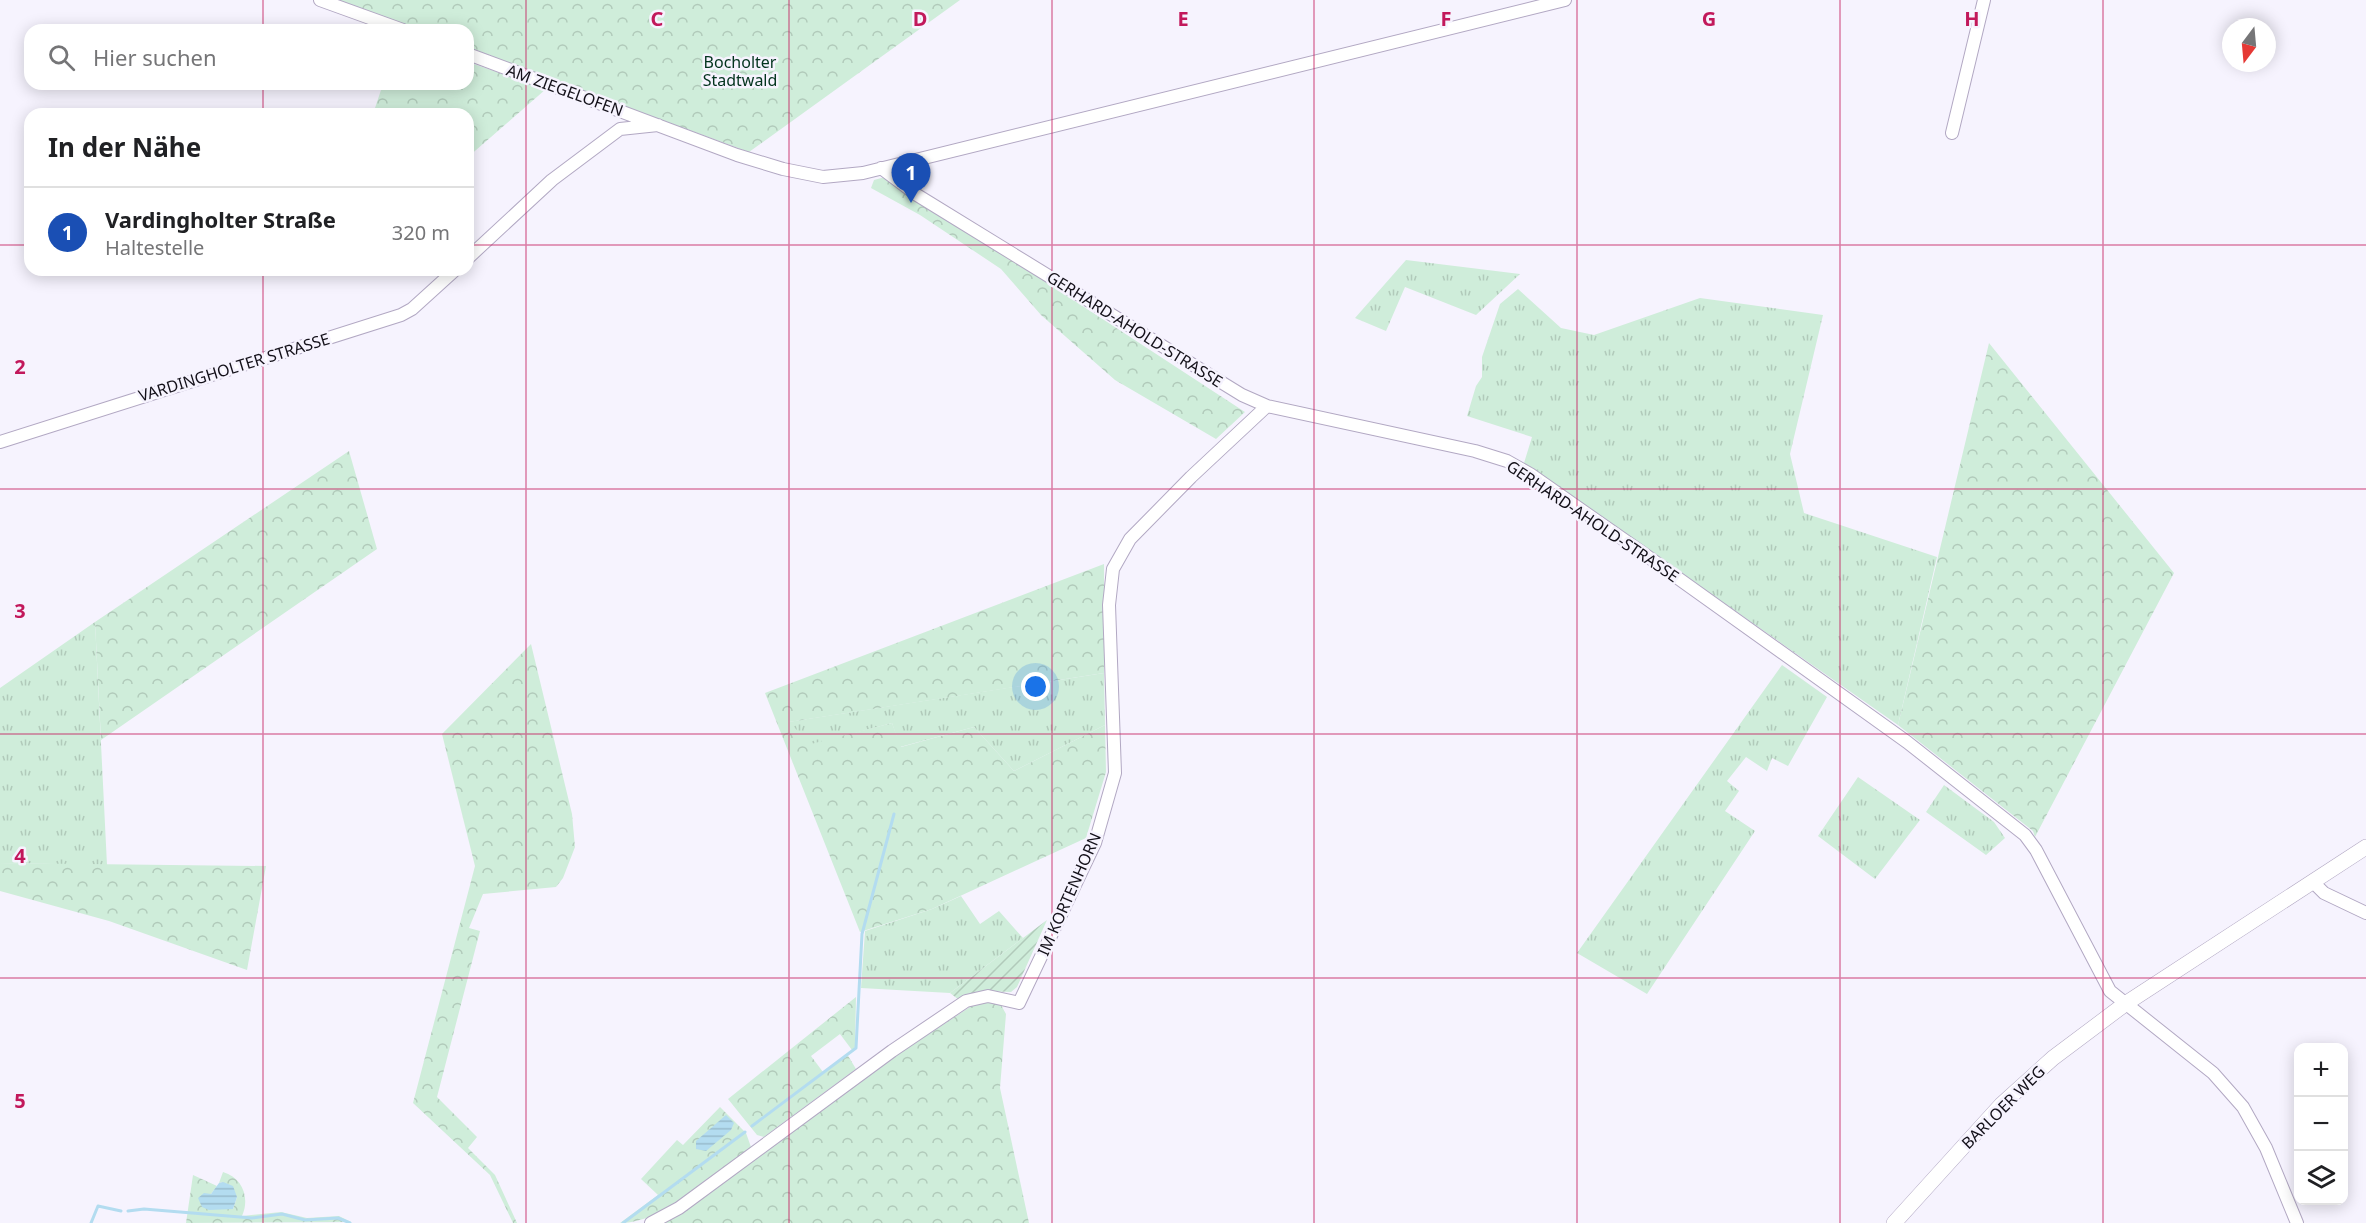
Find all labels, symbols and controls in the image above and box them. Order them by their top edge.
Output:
text: C [651,5,664,32]
text: D [913,5,927,32]
text: E [1177,5,1189,32]
text: F [1441,5,1451,32]
text: G [1702,5,1716,32]
text: H [1964,5,1980,32]
north arrow [2222,18,2276,72]
search box [24,24,474,90]
icon: search [45,41,78,74]
text: Hier suchen [93,42,217,72]
park label: Bocholter Stadtwald [703,51,777,91]
street label: AM ZIEGELOFEN [504,59,626,121]
text: In der Nähe [48,129,201,165]
pin: 1 [892,154,930,203]
text: Vardingholter Straße [105,204,336,234]
text: 1 [62,219,73,246]
text: 320 m [392,219,450,246]
text: Haltestelle [105,234,204,261]
street label: GERHARD-AHOLD-STRASSE [1043,266,1227,392]
street label: VARDINGHOLTER STRASSE [136,327,332,407]
text: 2 [14,353,26,380]
street label: GERHARD-AHOLD-STRASSE [1503,455,1683,587]
text: 3 [14,597,26,624]
your location [1021,672,1050,701]
street label: IM KORTENHORN [1032,829,1106,959]
text: 4 [14,842,26,869]
map controls [2294,1043,2348,1205]
button: + [2294,1043,2348,1097]
street label: BARLOER WEG [1956,1060,2050,1154]
text: 5 [14,1087,26,1114]
button: − [2294,1097,2348,1151]
button: layers [2294,1151,2348,1205]

